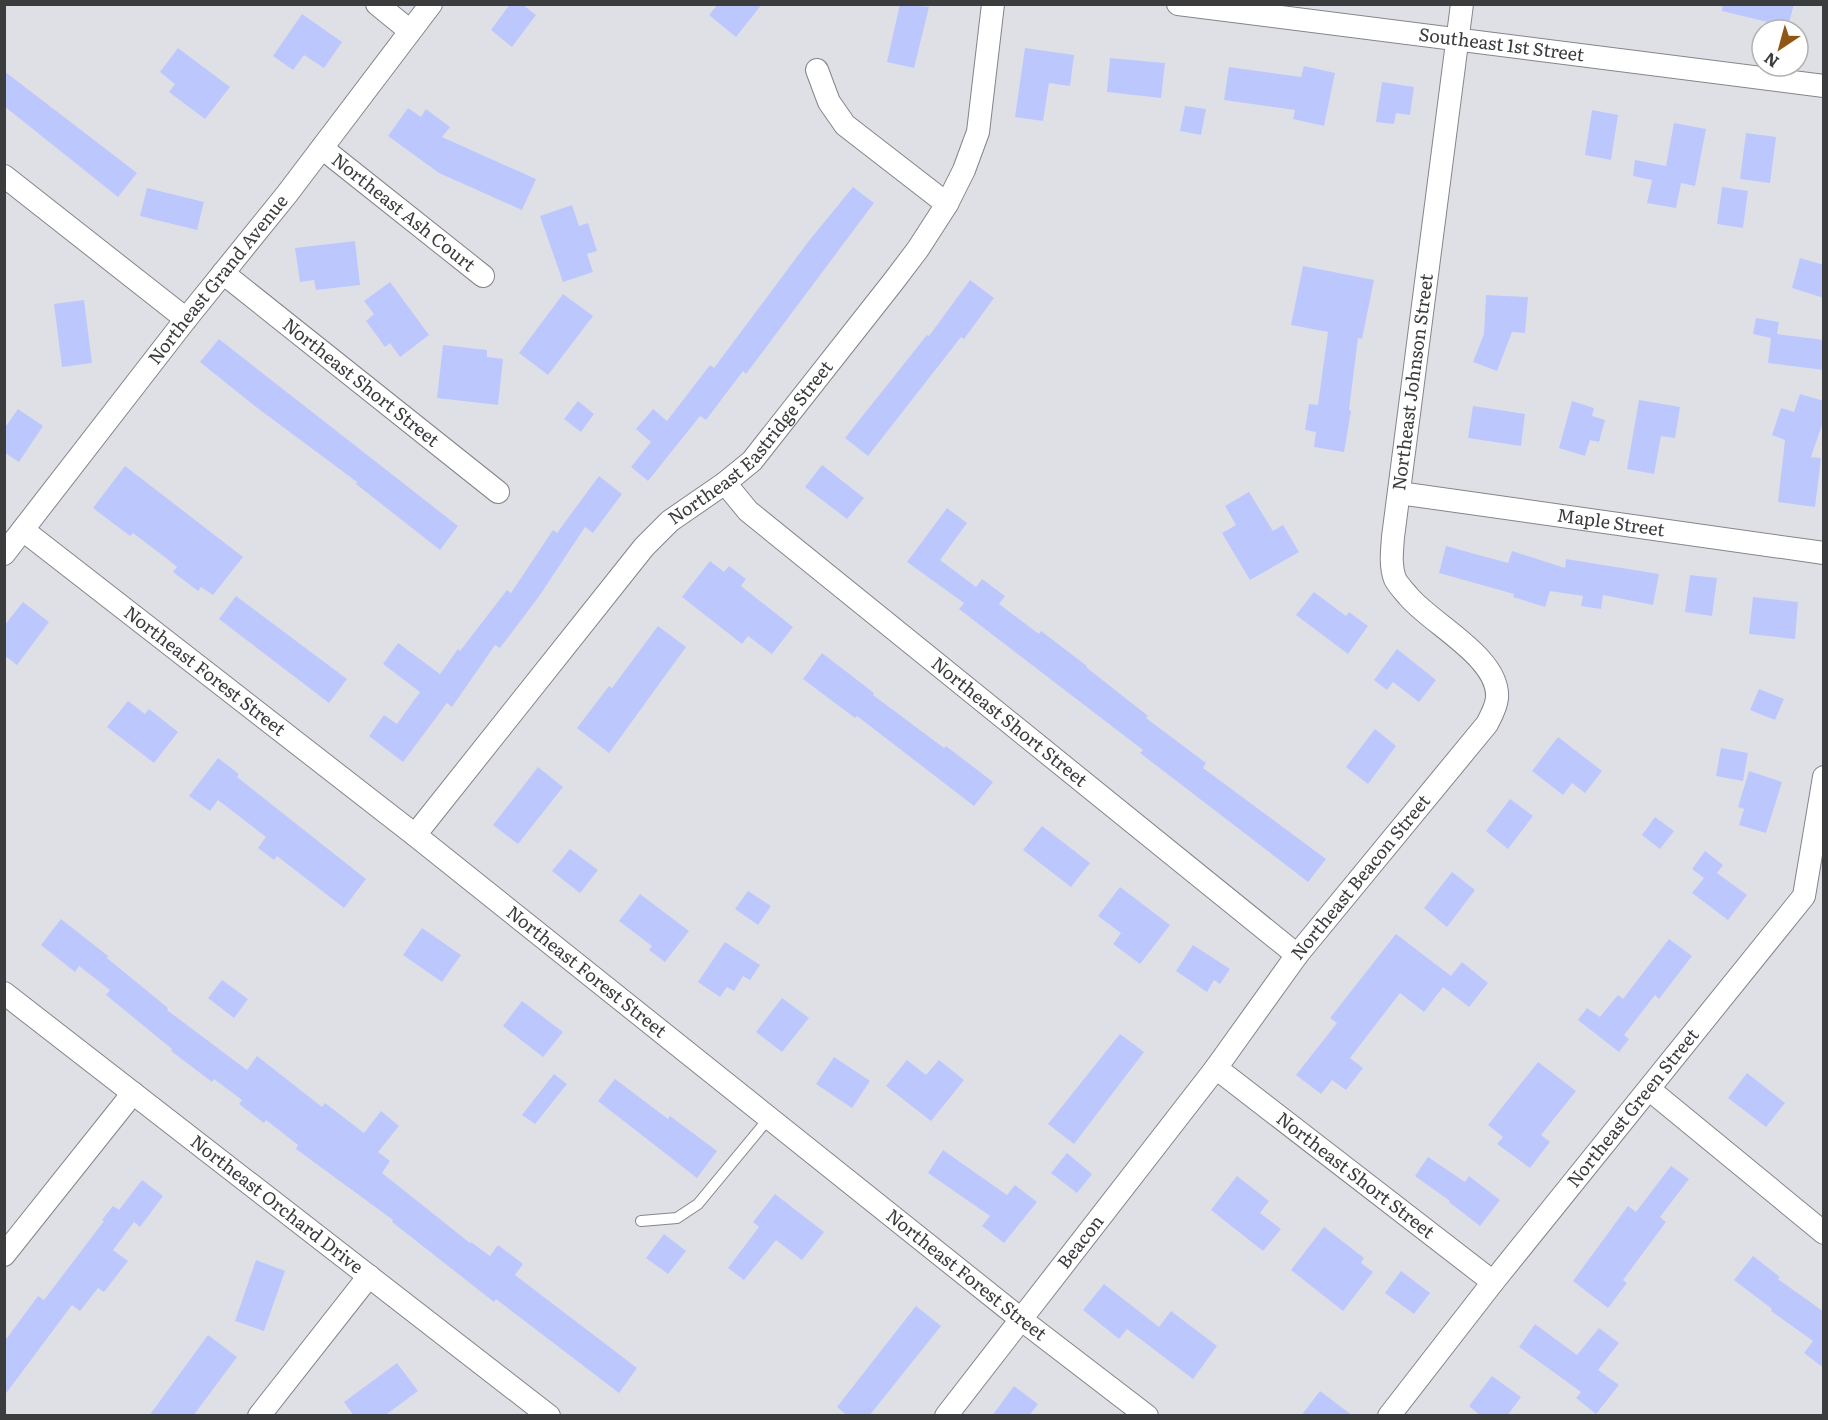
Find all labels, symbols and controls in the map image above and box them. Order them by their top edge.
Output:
north arrow [1750,18,1810,78]
street label: Southeast 1st Street [1417,20,1587,68]
text: N [1758,47,1783,75]
street label: Northeast Ash Court [327,146,483,278]
street label: Northeast Grand Avenue [141,188,294,370]
street label: Northeast Johnson Street [1384,271,1439,492]
street label: Northeast Short Street [277,311,446,453]
street label: Northeast Eastridge Street [662,353,839,531]
street label: Maple Street [1556,500,1667,542]
street label: Northeast Forest Street [119,598,293,742]
street label: Northeast Short Street [926,650,1094,793]
street label: Northeast Beacon Street [1283,787,1436,965]
street label: Northeast Forest Street [501,898,674,1044]
street label: Northeast Green Street [1560,1021,1705,1192]
street label: Northeast Short Street [1271,1104,1442,1245]
street label: Northeast Orchard Drive [185,1128,370,1279]
street label: Northeast Forest Street [881,1202,1054,1347]
street label: Beacon [1050,1208,1109,1274]

